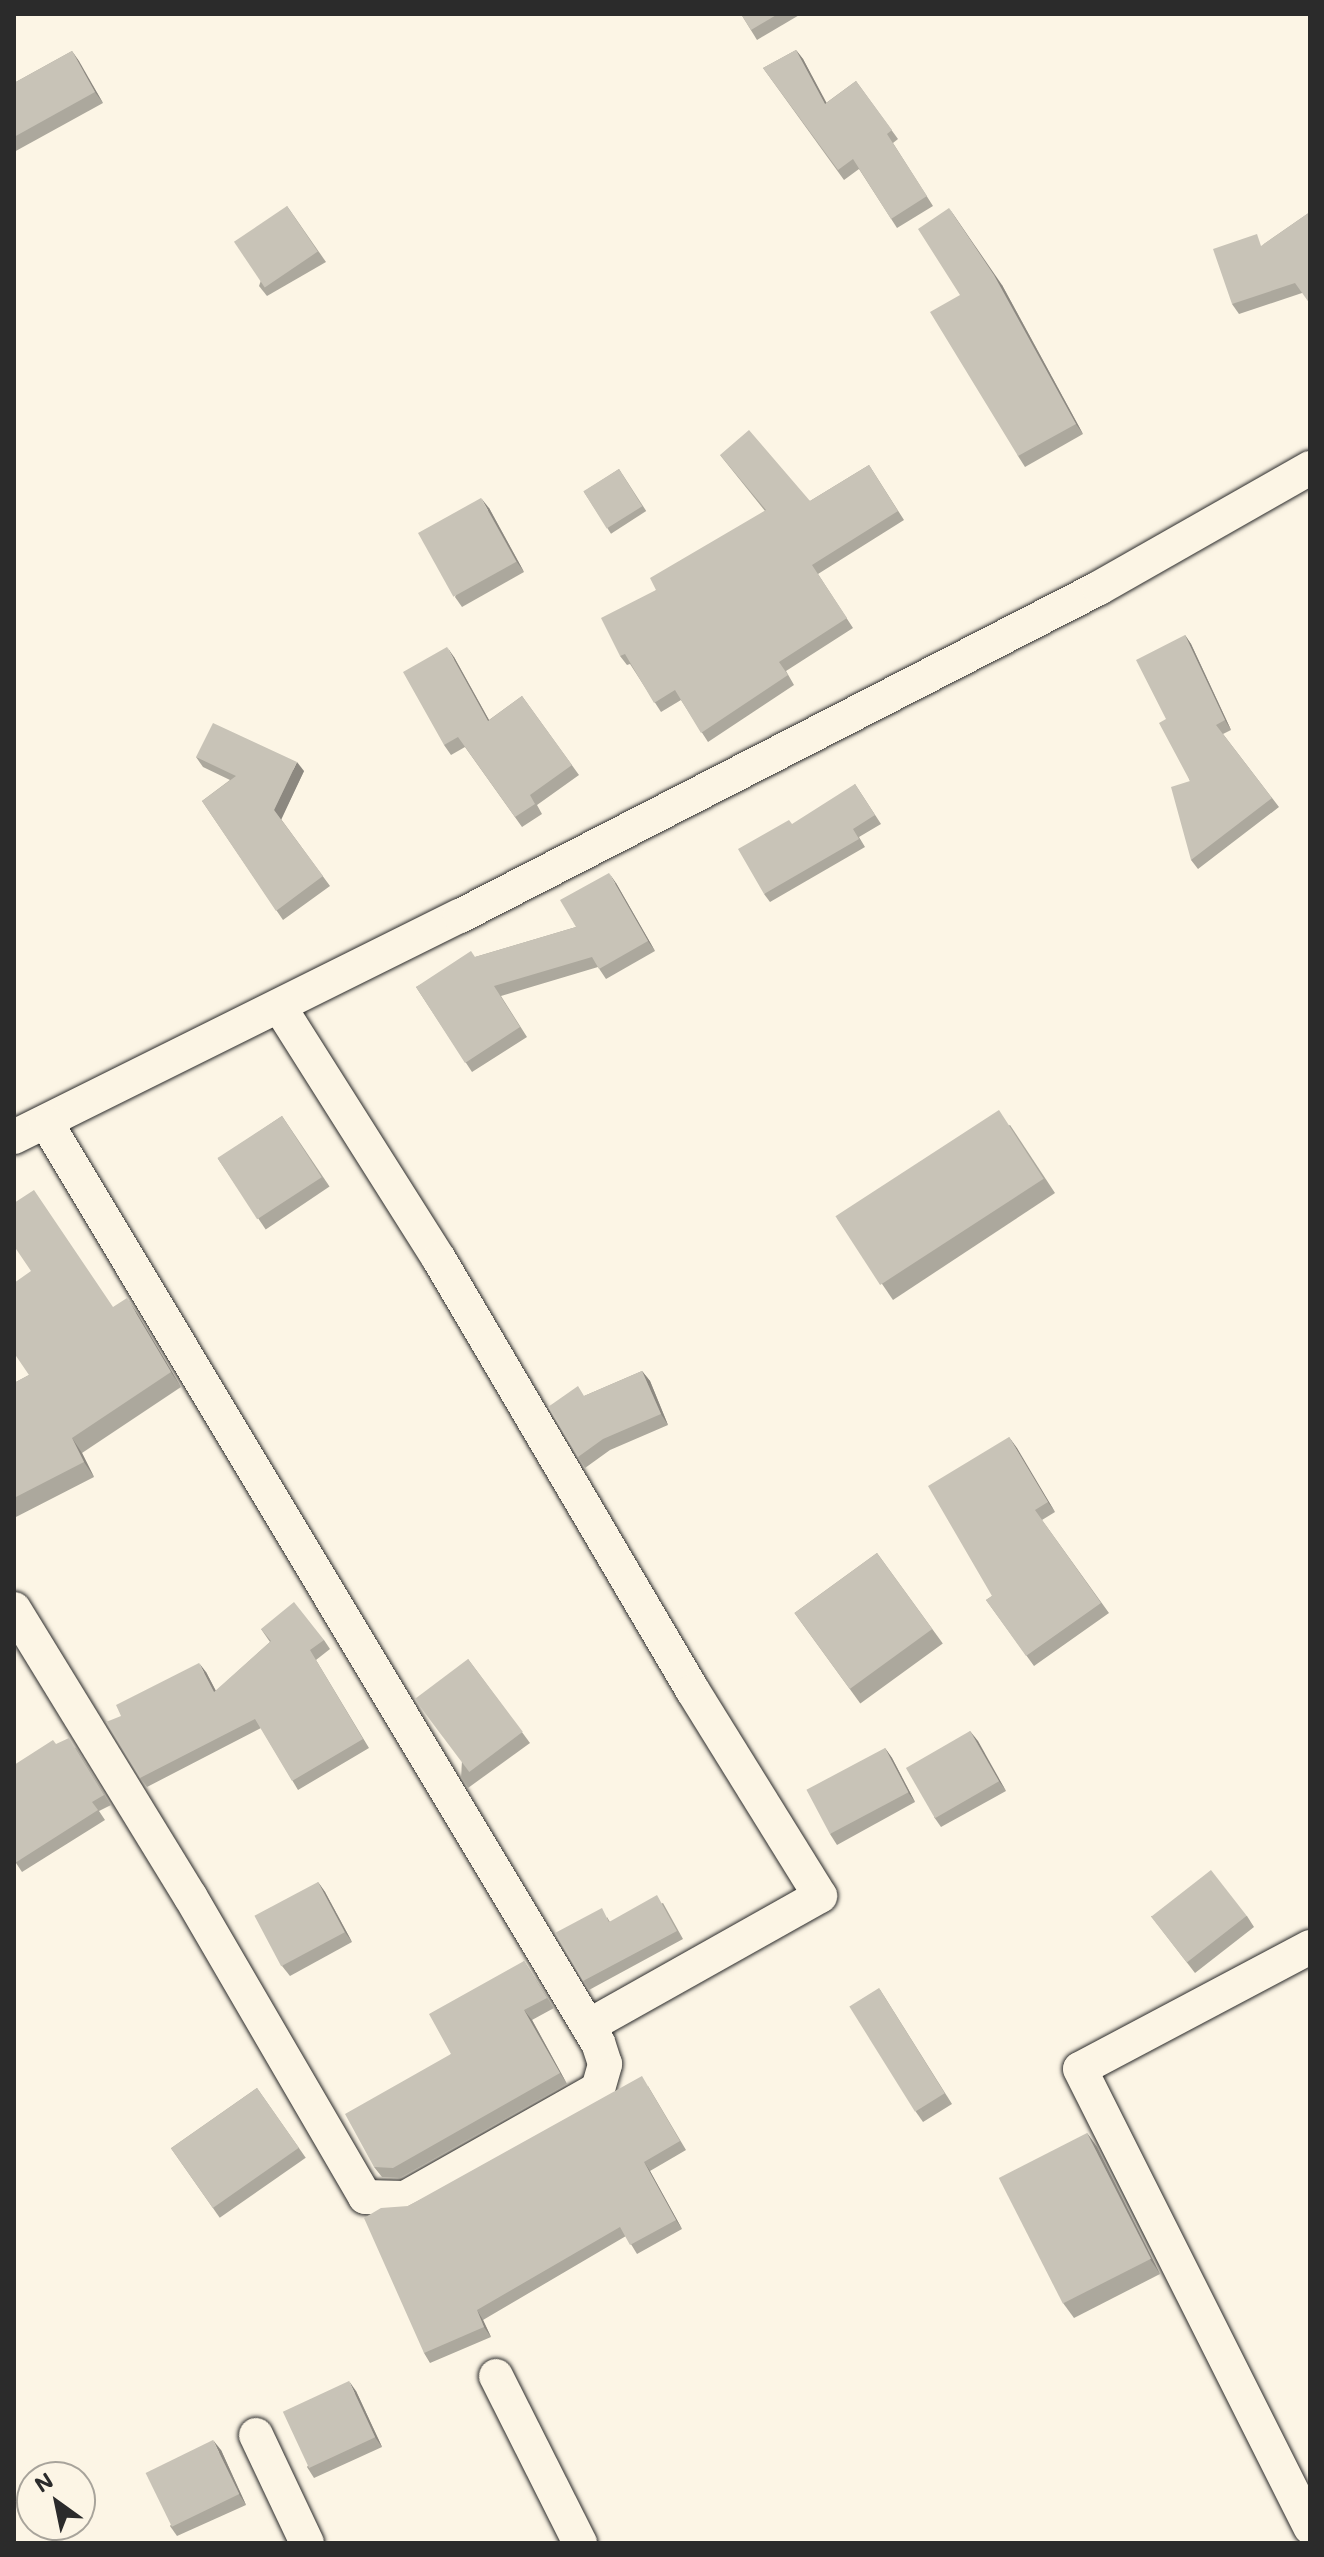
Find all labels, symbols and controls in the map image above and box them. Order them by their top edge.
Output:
north arrow [16,2461,96,2541]
text: N [29,2465,59,2499]

